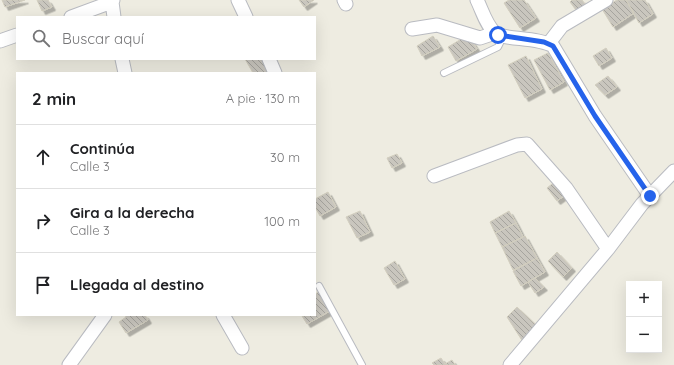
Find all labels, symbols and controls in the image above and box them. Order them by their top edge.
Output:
search box [16,16,316,60]
route start [489,26,507,44]
icon: search [30,27,52,49]
text: Buscar aquí [62,29,144,48]
text: 2 min [32,88,76,109]
text: A pie · 130 m [226,90,300,106]
text: Continúa [70,139,135,158]
icon: ahead [32,146,54,168]
text: 30 m [270,149,300,165]
text: Calle 3 [70,158,110,174]
route end [641,187,659,205]
text: Gira a la derecha [70,203,195,222]
icon: right [32,210,54,232]
text: 100 m [264,213,300,229]
text: Calle 3 [70,222,110,238]
icon: arrive [32,274,54,296]
text: Llegada al destino [70,275,204,294]
map controls [626,281,662,353]
button: + [626,281,662,317]
button: − [626,317,662,353]

